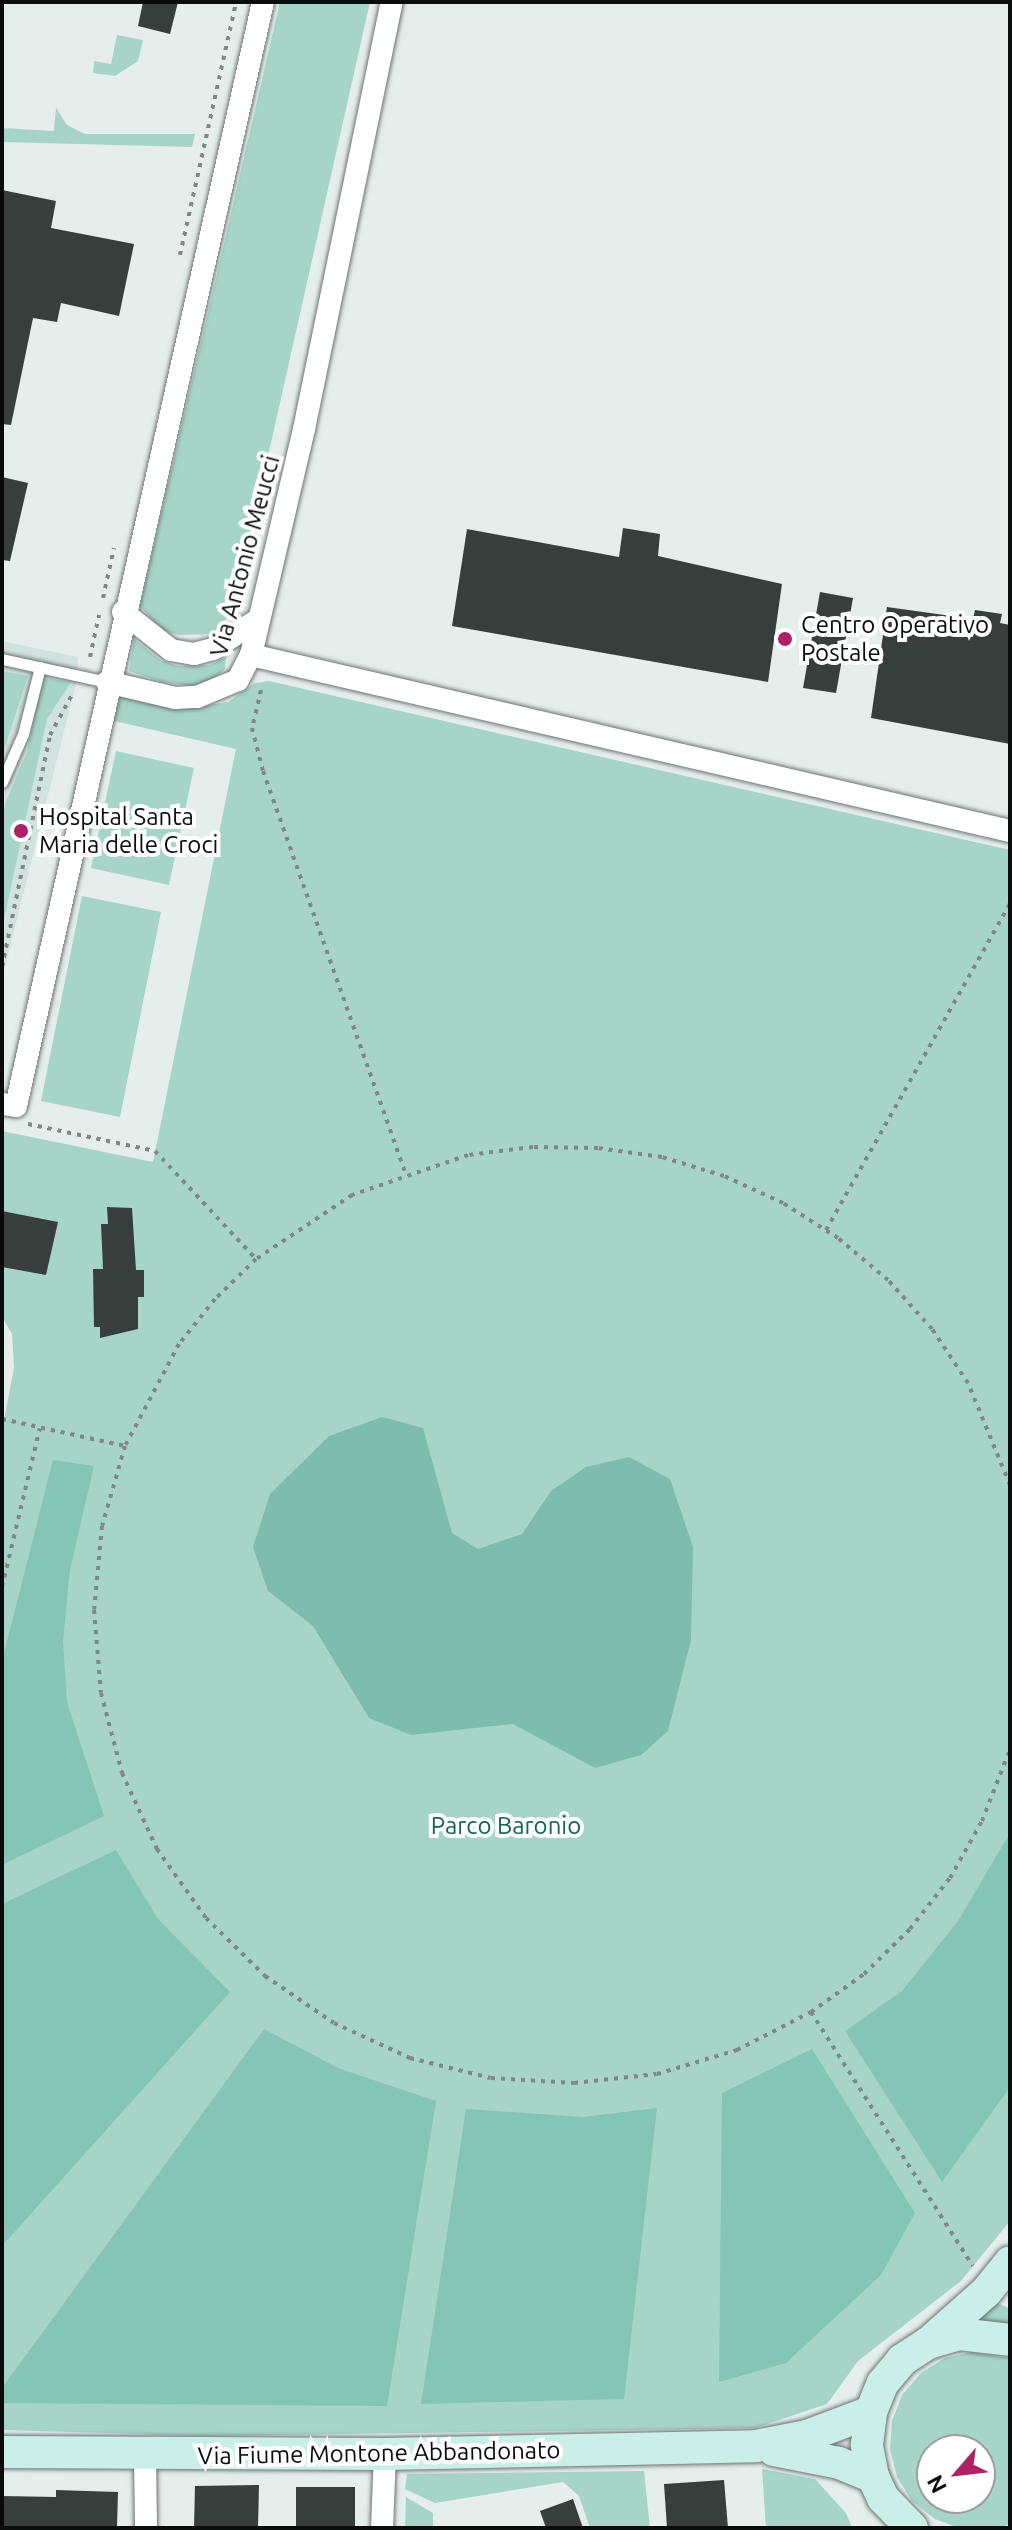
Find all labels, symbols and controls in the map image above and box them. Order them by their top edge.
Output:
street label: Via Antonio Meucci [204,452,286,660]
place label: Centro Operativo Postale [801,611,989,667]
marker: Centro Operativo Postale [776,630,794,648]
place label: Hospital Santa Maria delle Croci [39,803,218,859]
marker: Hospital Santa Maria delle Croci [10,820,32,842]
park label: Parco Baronio [431,1812,581,1840]
north arrow [916,2434,996,2514]
street label: Via Fiume Montone Abbandonato [197,2435,561,2471]
text: N [921,2471,951,2498]

